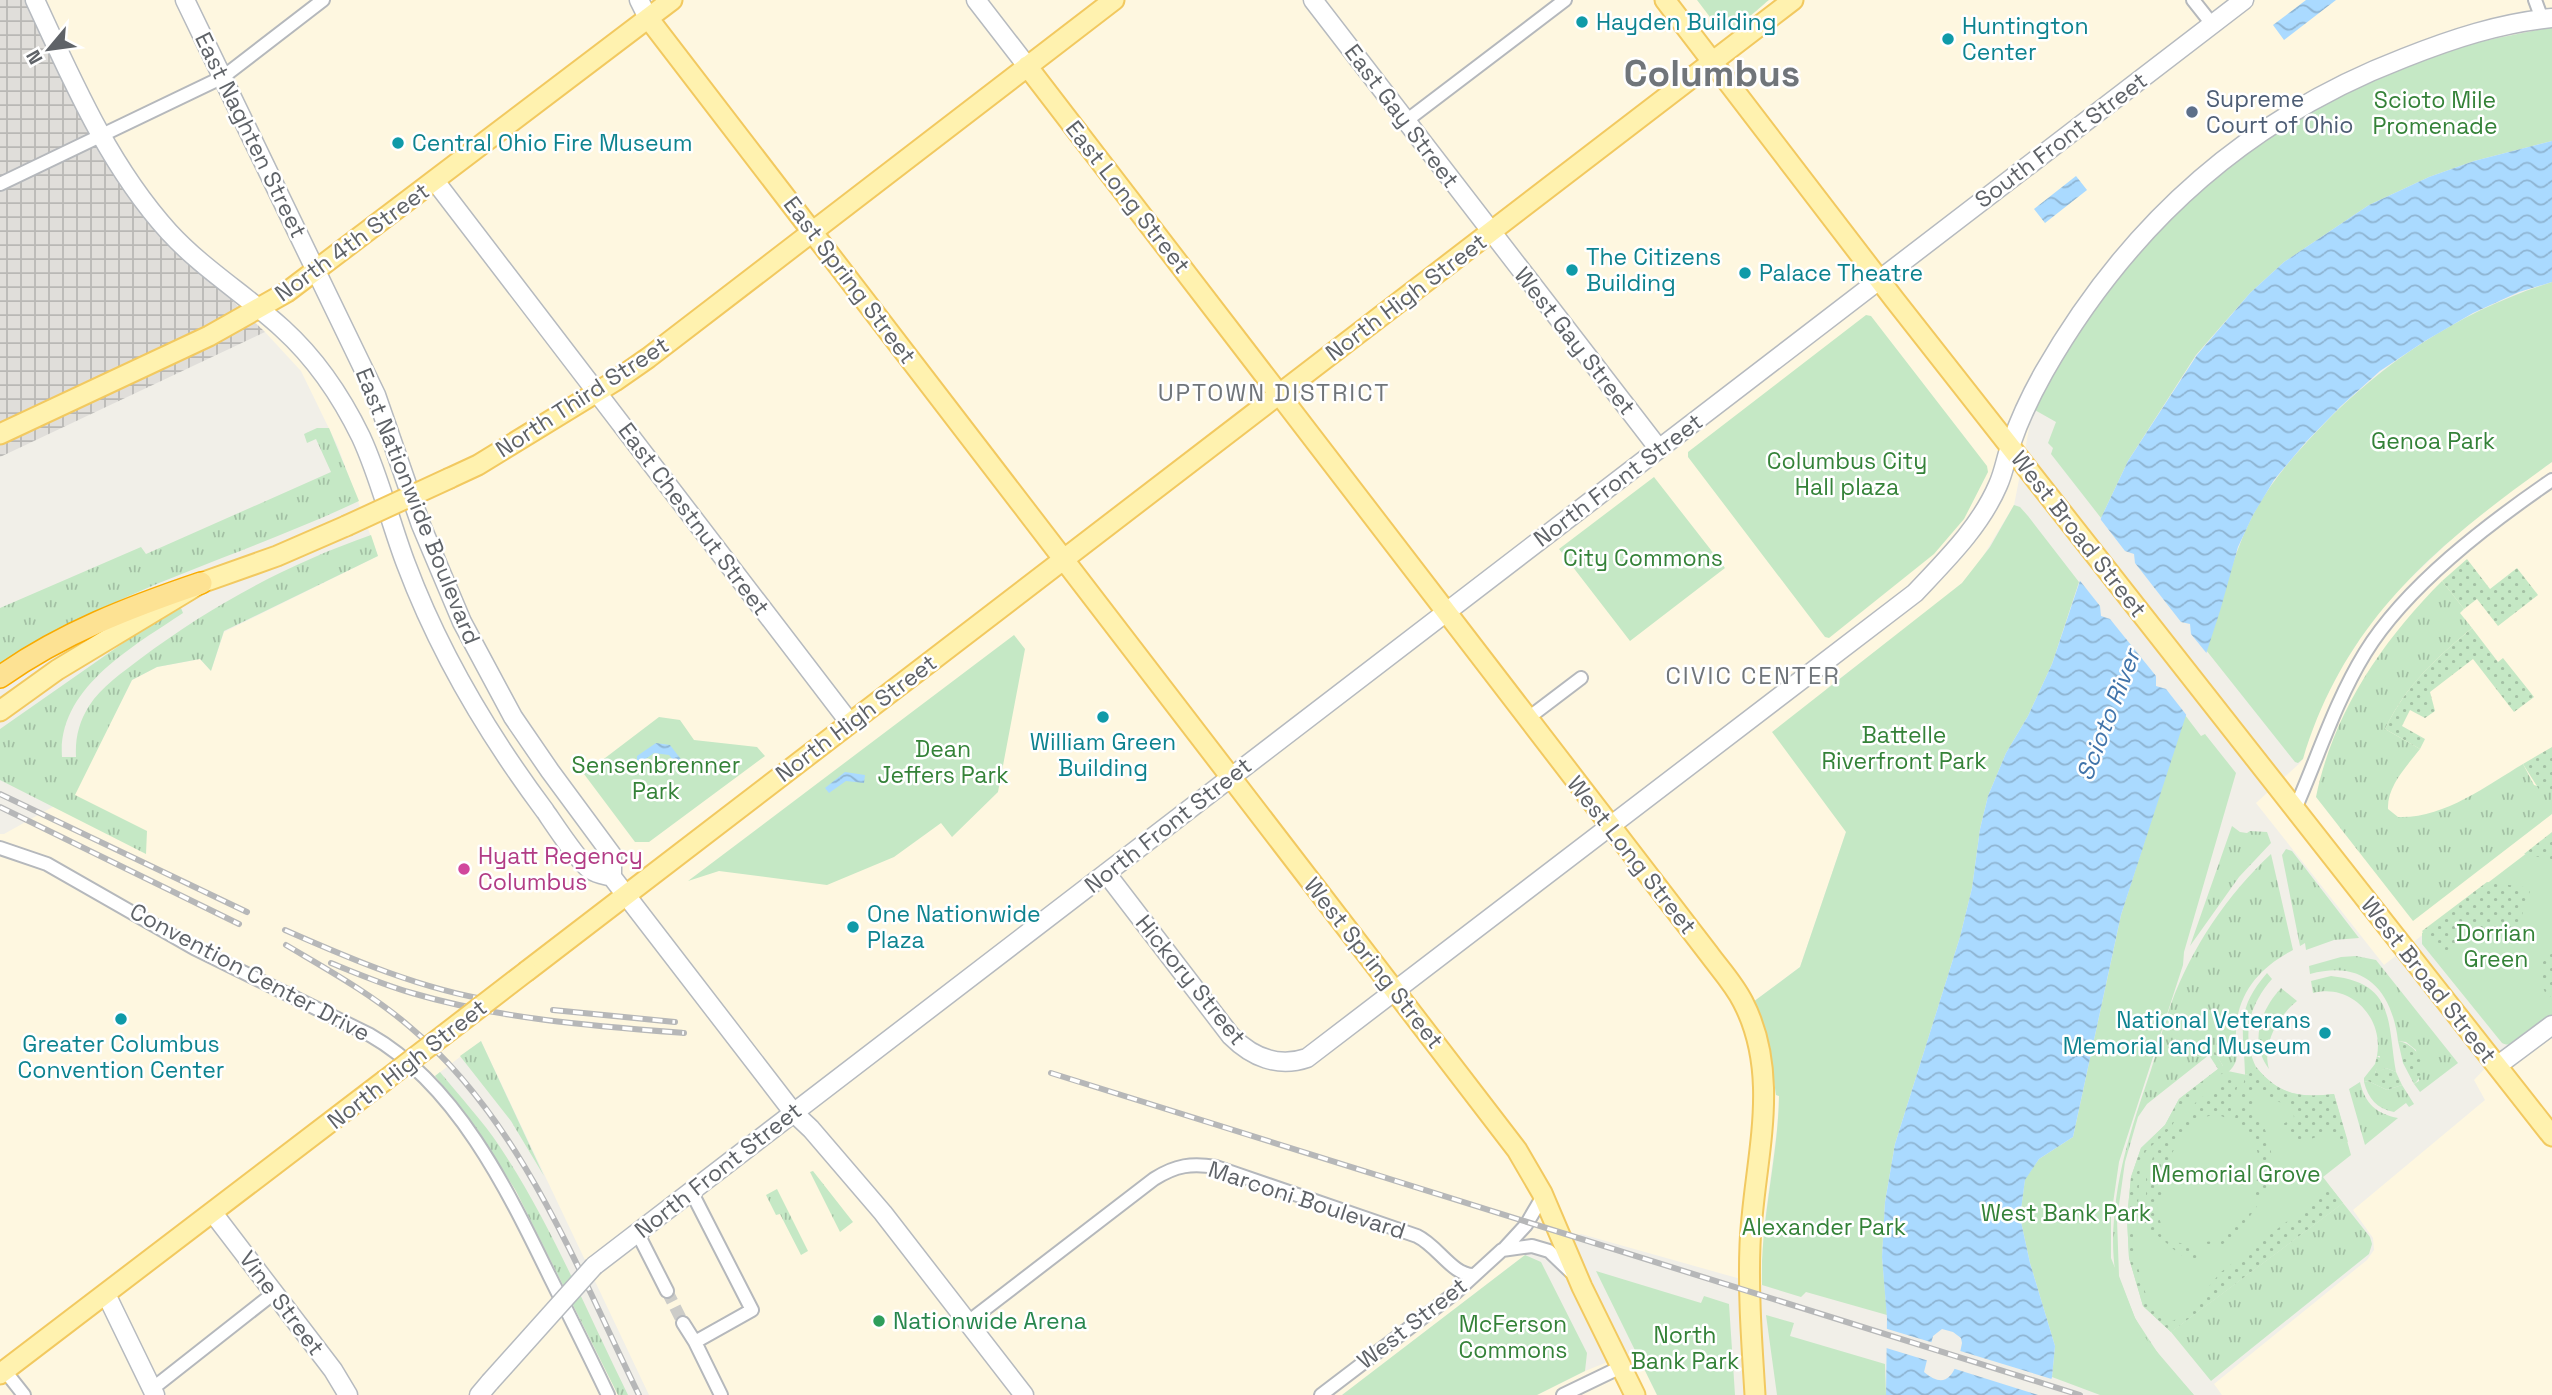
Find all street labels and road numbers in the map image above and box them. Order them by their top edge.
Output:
street label: East Naghten Street [188,27,314,243]
street label: East Gay Street [1338,38,1466,194]
street label: South Front Street [1969,65,2153,215]
street label: East Long Street [1059,114,1197,280]
street label: North 4th Street [269,176,435,308]
street label: East Spring Street [777,190,923,370]
street label: North High Street [1319,226,1493,368]
street label: West Gay Street [1508,261,1642,421]
street label: North Third Street [490,330,674,464]
street label: East Nationwide Boulevard [349,363,487,649]
street label: North Front Street [1527,407,1709,553]
street label: East Chestnut Street [612,416,776,622]
street label: West Broad Street [2005,445,2153,623]
street label: North High Street [769,647,943,789]
street label: North Front Street [1078,750,1258,900]
street label: West Long Street [1561,770,1703,940]
street label: West Spring Street [1298,871,1450,1055]
street label: West Broad Street [2355,891,2503,1069]
street label: Convention Center Drive [125,896,375,1048]
street label: Hickory Street [1129,909,1253,1051]
street label: North High Street [321,992,493,1136]
street label: North Front Street [628,1095,808,1245]
street label: Marconi Boulevard [1205,1154,1409,1246]
street label: Vine Street [233,1245,331,1361]
street label: West Street [1351,1271,1473,1375]

